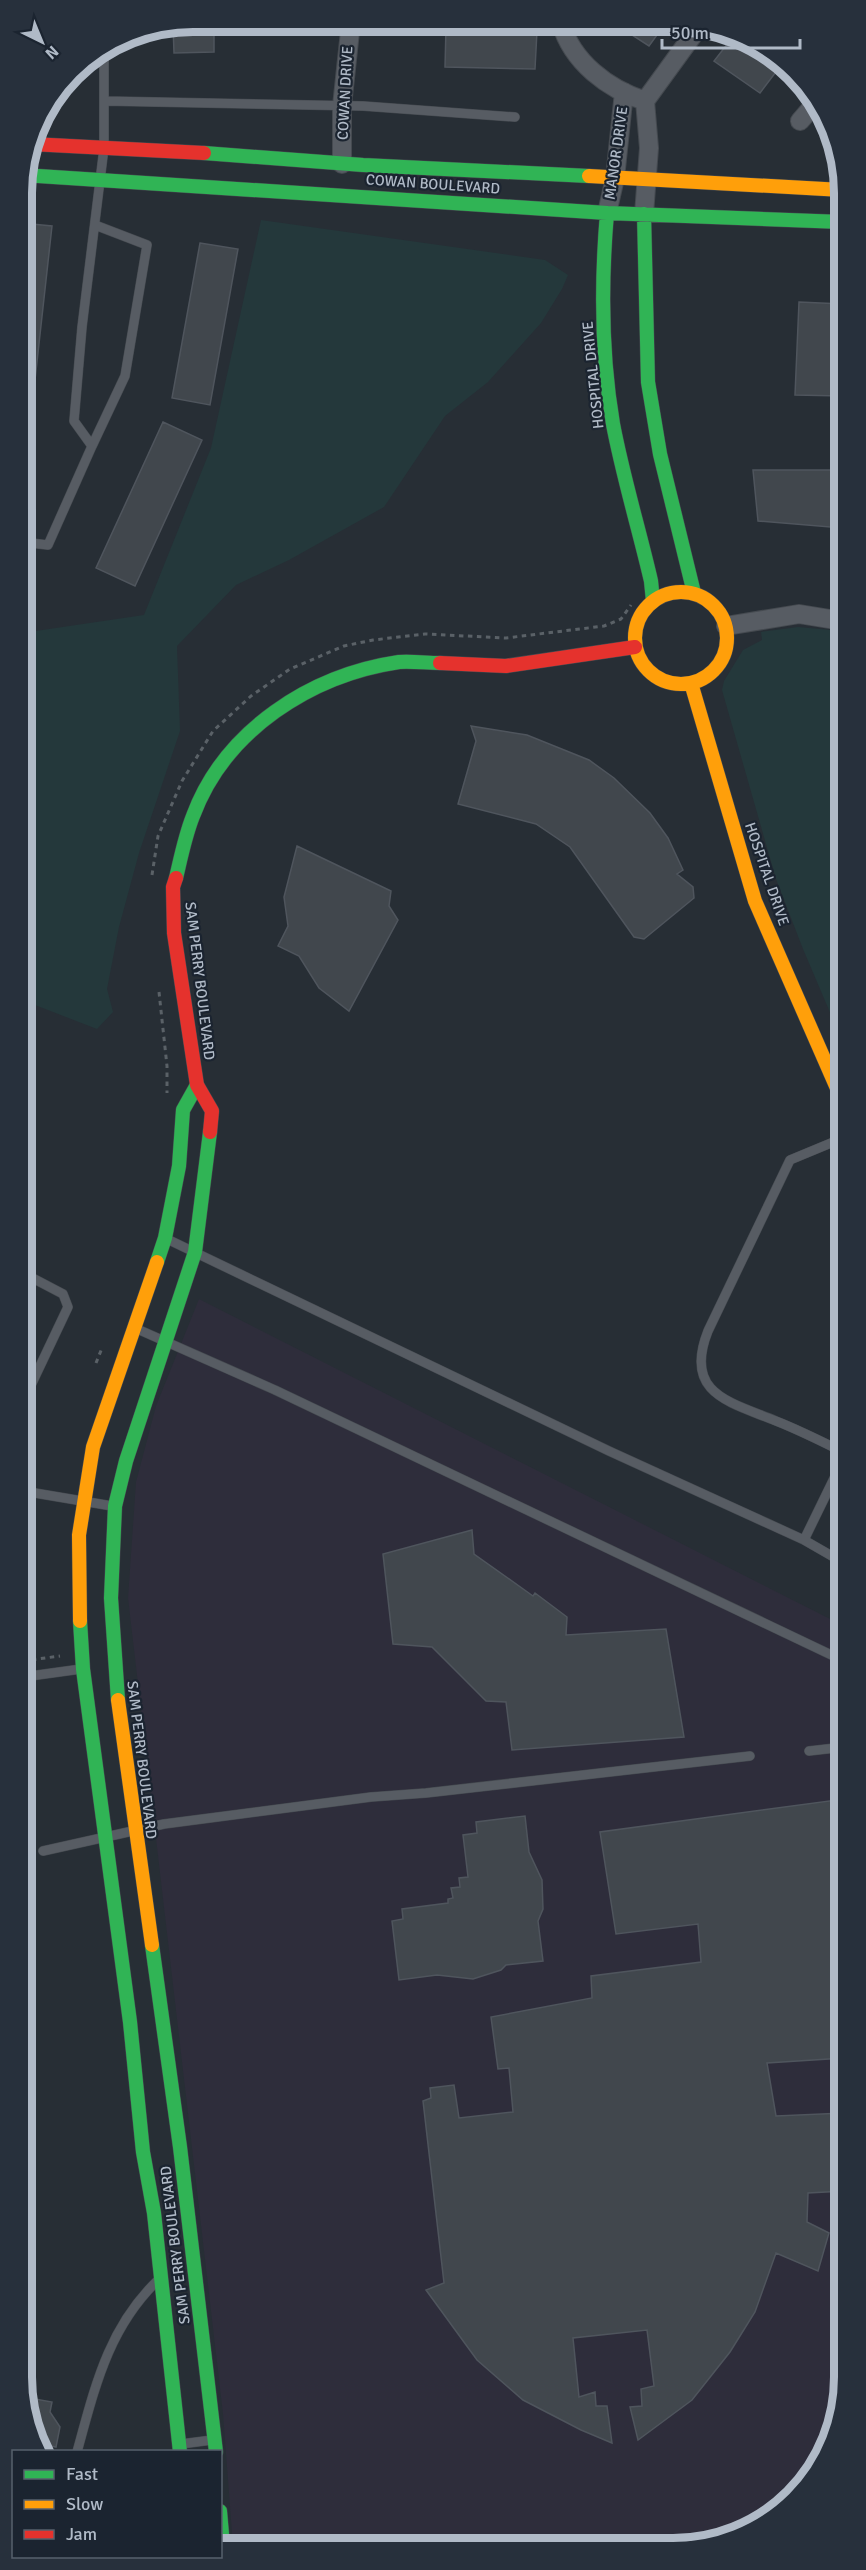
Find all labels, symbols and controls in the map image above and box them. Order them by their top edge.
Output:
north arrow [12,12,72,72]
scale bar [662,12,800,50]
text: 50 m [671,22,709,44]
text: N [41,41,62,63]
street label: COWAN DRIVE [334,46,356,140]
street label: MANOR DRIVE [601,105,631,201]
street label: COWAN BOULEVARD [365,170,501,198]
street label: HOSPITAL DRIVE [578,320,608,430]
street label: HOSPITAL DRIVE [741,820,793,928]
street label: SAM PERRY BOULEVARD [181,901,219,1061]
street label: SAM PERRY BOULEVARD [123,1680,161,1840]
street label: SAM PERRY BOULEVARD [156,2165,194,2325]
legend [12,2450,222,2558]
text: Fast [66,2463,98,2485]
text: Slow [66,2493,103,2515]
text: Jam [66,2523,97,2545]

